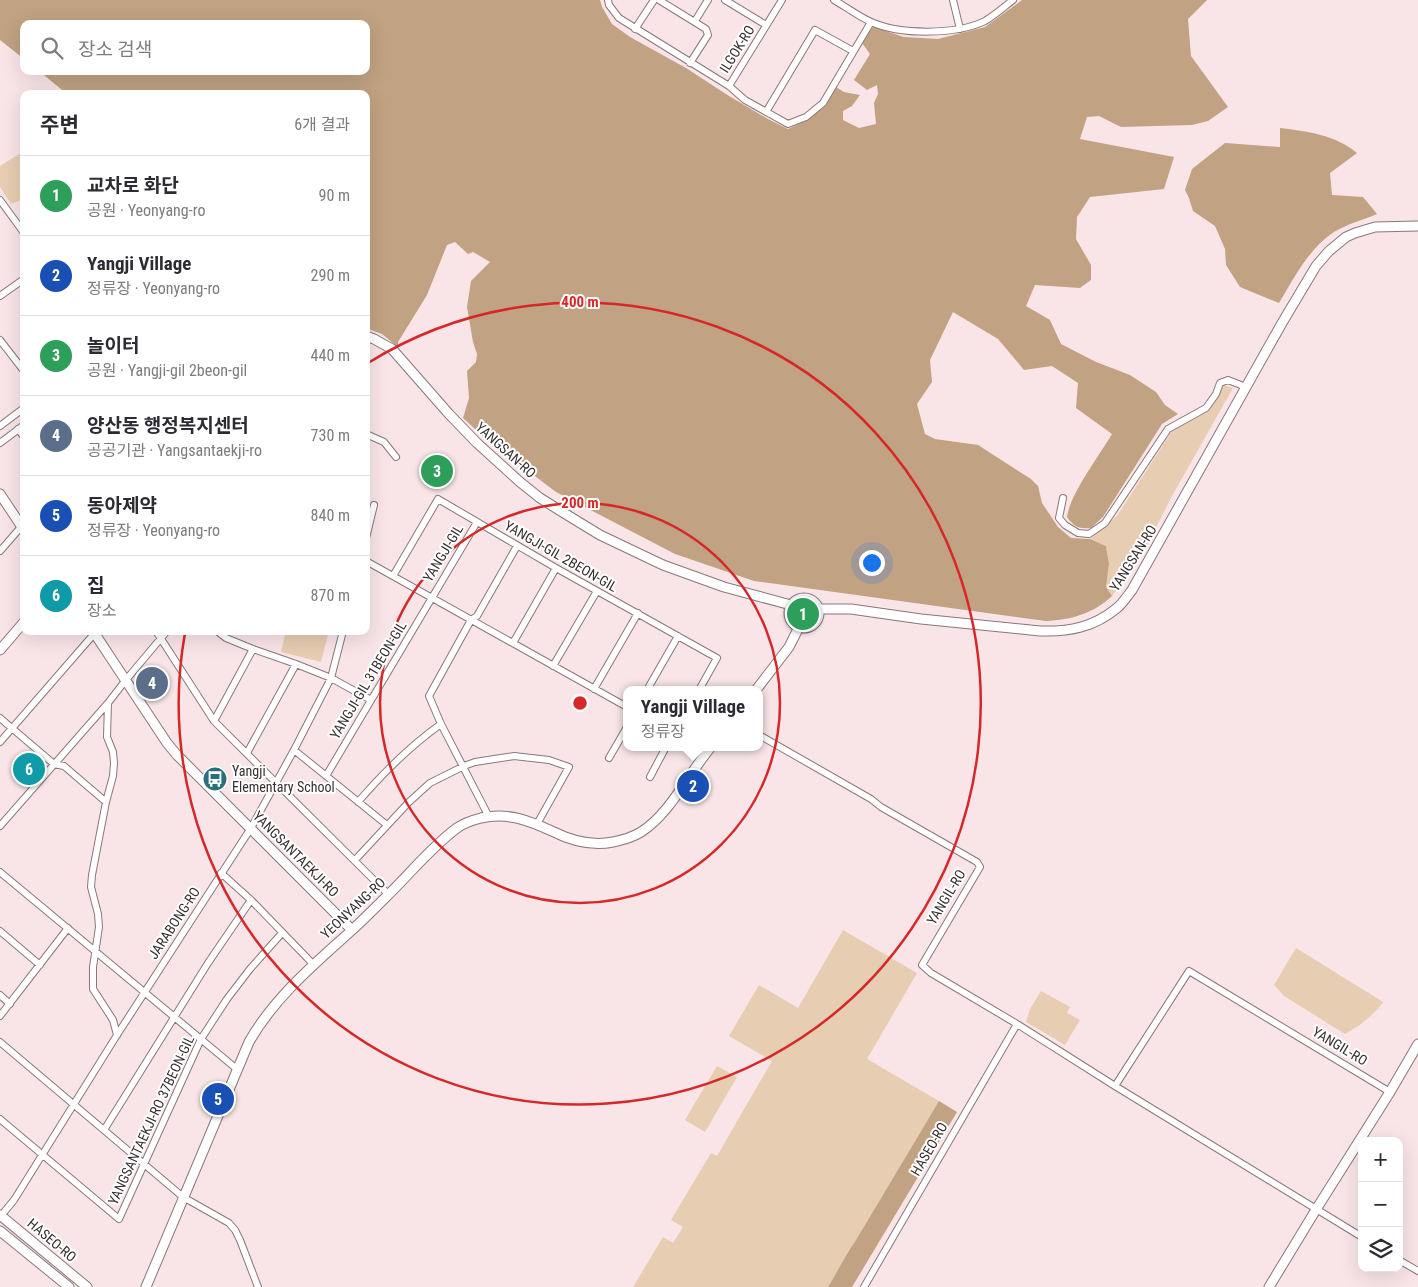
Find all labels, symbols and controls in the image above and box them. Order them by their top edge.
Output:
search box [20,20,370,75]
street label: ILGOK-RO [716,22,758,76]
icon: search [38,34,66,62]
text: 장소 검색 [78,38,152,61]
text: 주변 [40,113,79,137]
text: 6개 결과 [294,115,350,134]
text: 교차로 화단 [87,174,179,197]
text: 1 [52,186,60,205]
text: 90 m [318,186,350,205]
text: 공원 · Yeonyang-ro [87,201,205,220]
text: Yangji Village [87,252,191,275]
text: 2 [52,266,60,285]
text: 290 m [311,266,350,285]
text: 정류장 · Yeonyang-ro [87,279,220,298]
text: 400 m [561,293,599,311]
text: 놀이터 [87,334,139,357]
text: 3 [52,346,60,365]
text: 440 m [311,346,350,365]
text: 공원 · Yangji-gil 2beon-gil [87,361,247,380]
text: 양산동 행정복지센터 [87,414,249,437]
street label: YANGSAN-RO [473,419,539,481]
text: 4 [52,426,60,445]
text: 730 m [311,426,350,445]
text: 공공기관 · Yangsantaekji-ro [87,441,262,460]
pin: 3 [421,452,453,490]
text: 동아제약 [87,494,157,517]
text: 200 m [561,494,599,512]
text: 5 [52,506,60,525]
text: 840 m [311,506,350,525]
street label: YANGJI-GIL 2BEON-GIL [502,517,621,595]
text: 정류장 · Yeonyang-ro [87,521,220,540]
street label: YANGJI-GIL [420,521,466,585]
street label: YANGSAN-RO [1106,522,1160,594]
your location [859,550,885,576]
text: 집 [87,574,104,597]
text: 6 [52,586,60,605]
text: 870 m [311,586,350,605]
pin: 1 [787,595,819,633]
text: 장소 [87,601,116,620]
street label: YANGJI-GIL 31BEON-GIL [326,618,410,742]
pin: 4 [136,664,168,702]
popup [623,686,763,751]
centre of rings [571,694,589,712]
text: Yangji Village [641,695,745,718]
text: 정류장 [641,722,685,741]
pin: 6 [13,750,45,788]
place label: Yangji Elementary School [232,763,335,795]
bus stop icon: Yangji Elementary School [202,766,228,792]
pin: 2 [677,767,709,805]
street label: YANGSANTAEKJI-RO [250,808,342,900]
street label: YANGIL-RO [923,867,969,927]
street label: YEONYANG-RO [317,874,389,942]
street label: JARABONG-RO [145,884,203,962]
street label: YANGIL-RO [1310,1023,1370,1069]
street label: YANGSANTAEKJI-RO 37BEON-GIL [105,1032,198,1207]
pin: 5 [202,1080,234,1118]
street label: HASEO-RO [907,1120,951,1178]
map controls [1358,1137,1403,1272]
button: + [1358,1137,1403,1182]
button: − [1358,1182,1403,1227]
street label: HASEO-RO [24,1215,80,1265]
button: layers [1358,1227,1403,1272]

